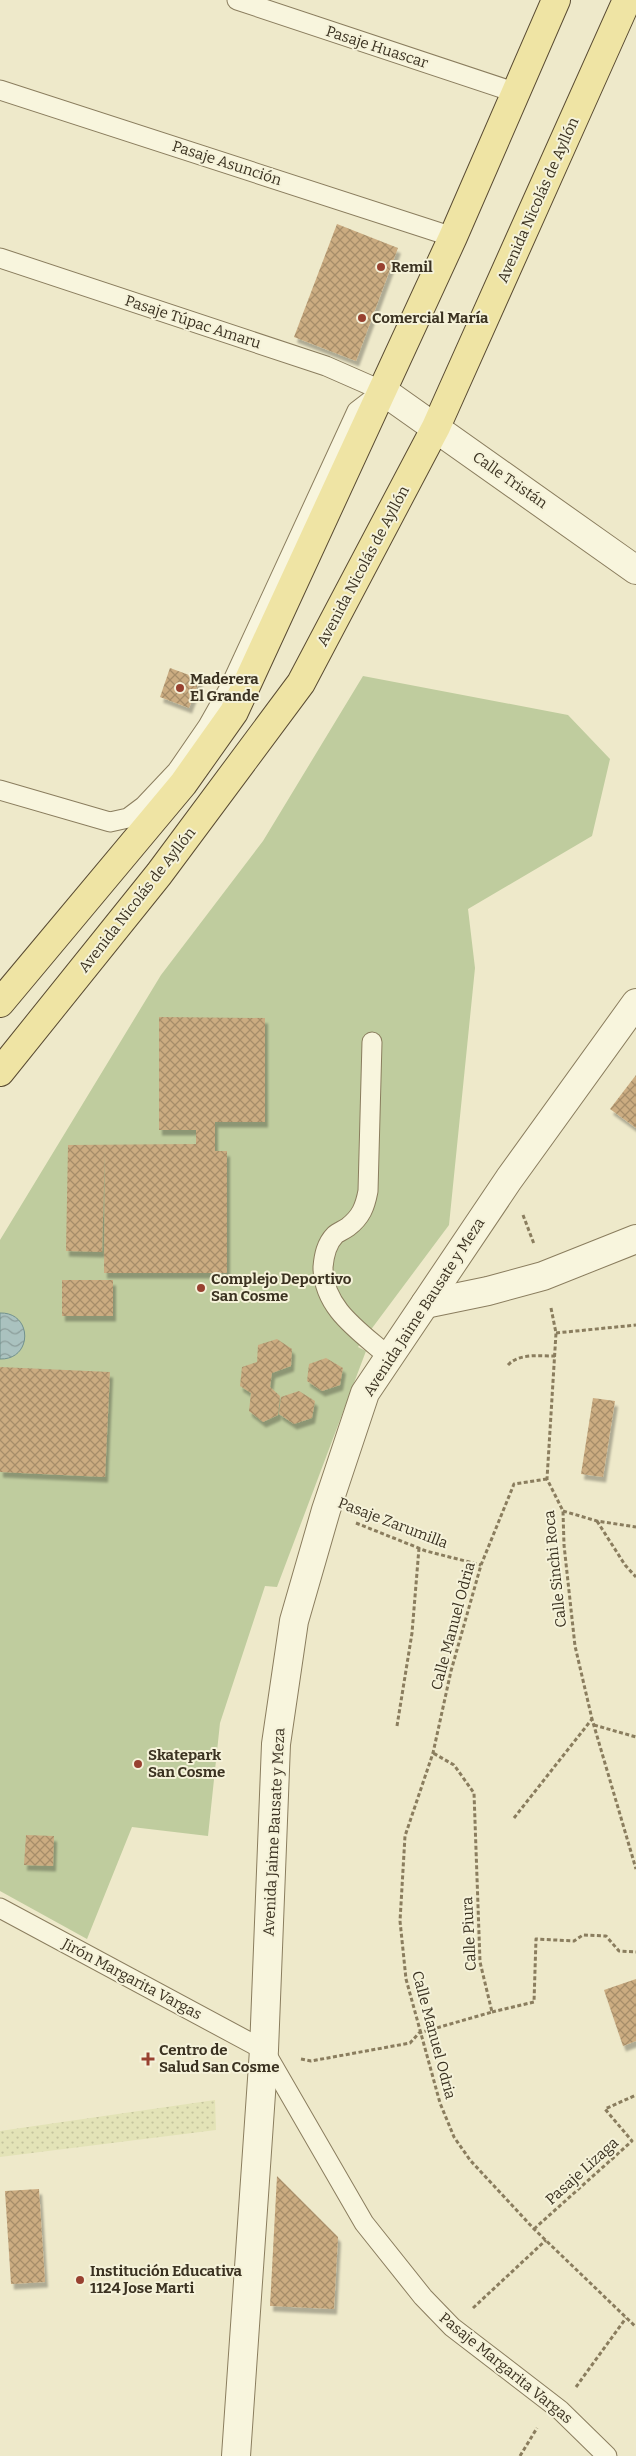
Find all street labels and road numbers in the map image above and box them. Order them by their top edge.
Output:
street label: Pasaje Huascar [324,22,431,72]
street label: Avenida Nicolás de Ayllón [493,114,583,285]
street label: Pasaje Asunción [170,137,284,189]
street label: Pasaje Túpac Amaru [123,292,263,352]
street label: Calle Tristán [469,448,551,513]
street label: Avenida Nicolás de Ayllón [313,482,413,649]
street label: Avenida Nicolás de Ayllón [75,824,199,976]
street label: Avenida Jaime Bausate y Meza [360,1215,488,1399]
street label: Pasaje Zarumilla [336,1494,450,1552]
street label: Calle Sinchi Roca [540,1509,570,1629]
street label: Calle Manuel Odria [427,1560,479,1692]
street label: Avenida Jaime Bausate y Meza [260,1727,288,1937]
street label: Calle Piura [458,1896,480,1972]
street label: Jirón Margarita Vargas [58,1934,205,2023]
street label: Calle Manuel Odria [408,1969,460,2101]
street label: Pasaje Lizaga [542,2134,622,2208]
street label: Pasaje Margarita Vargas [436,2309,576,2427]

